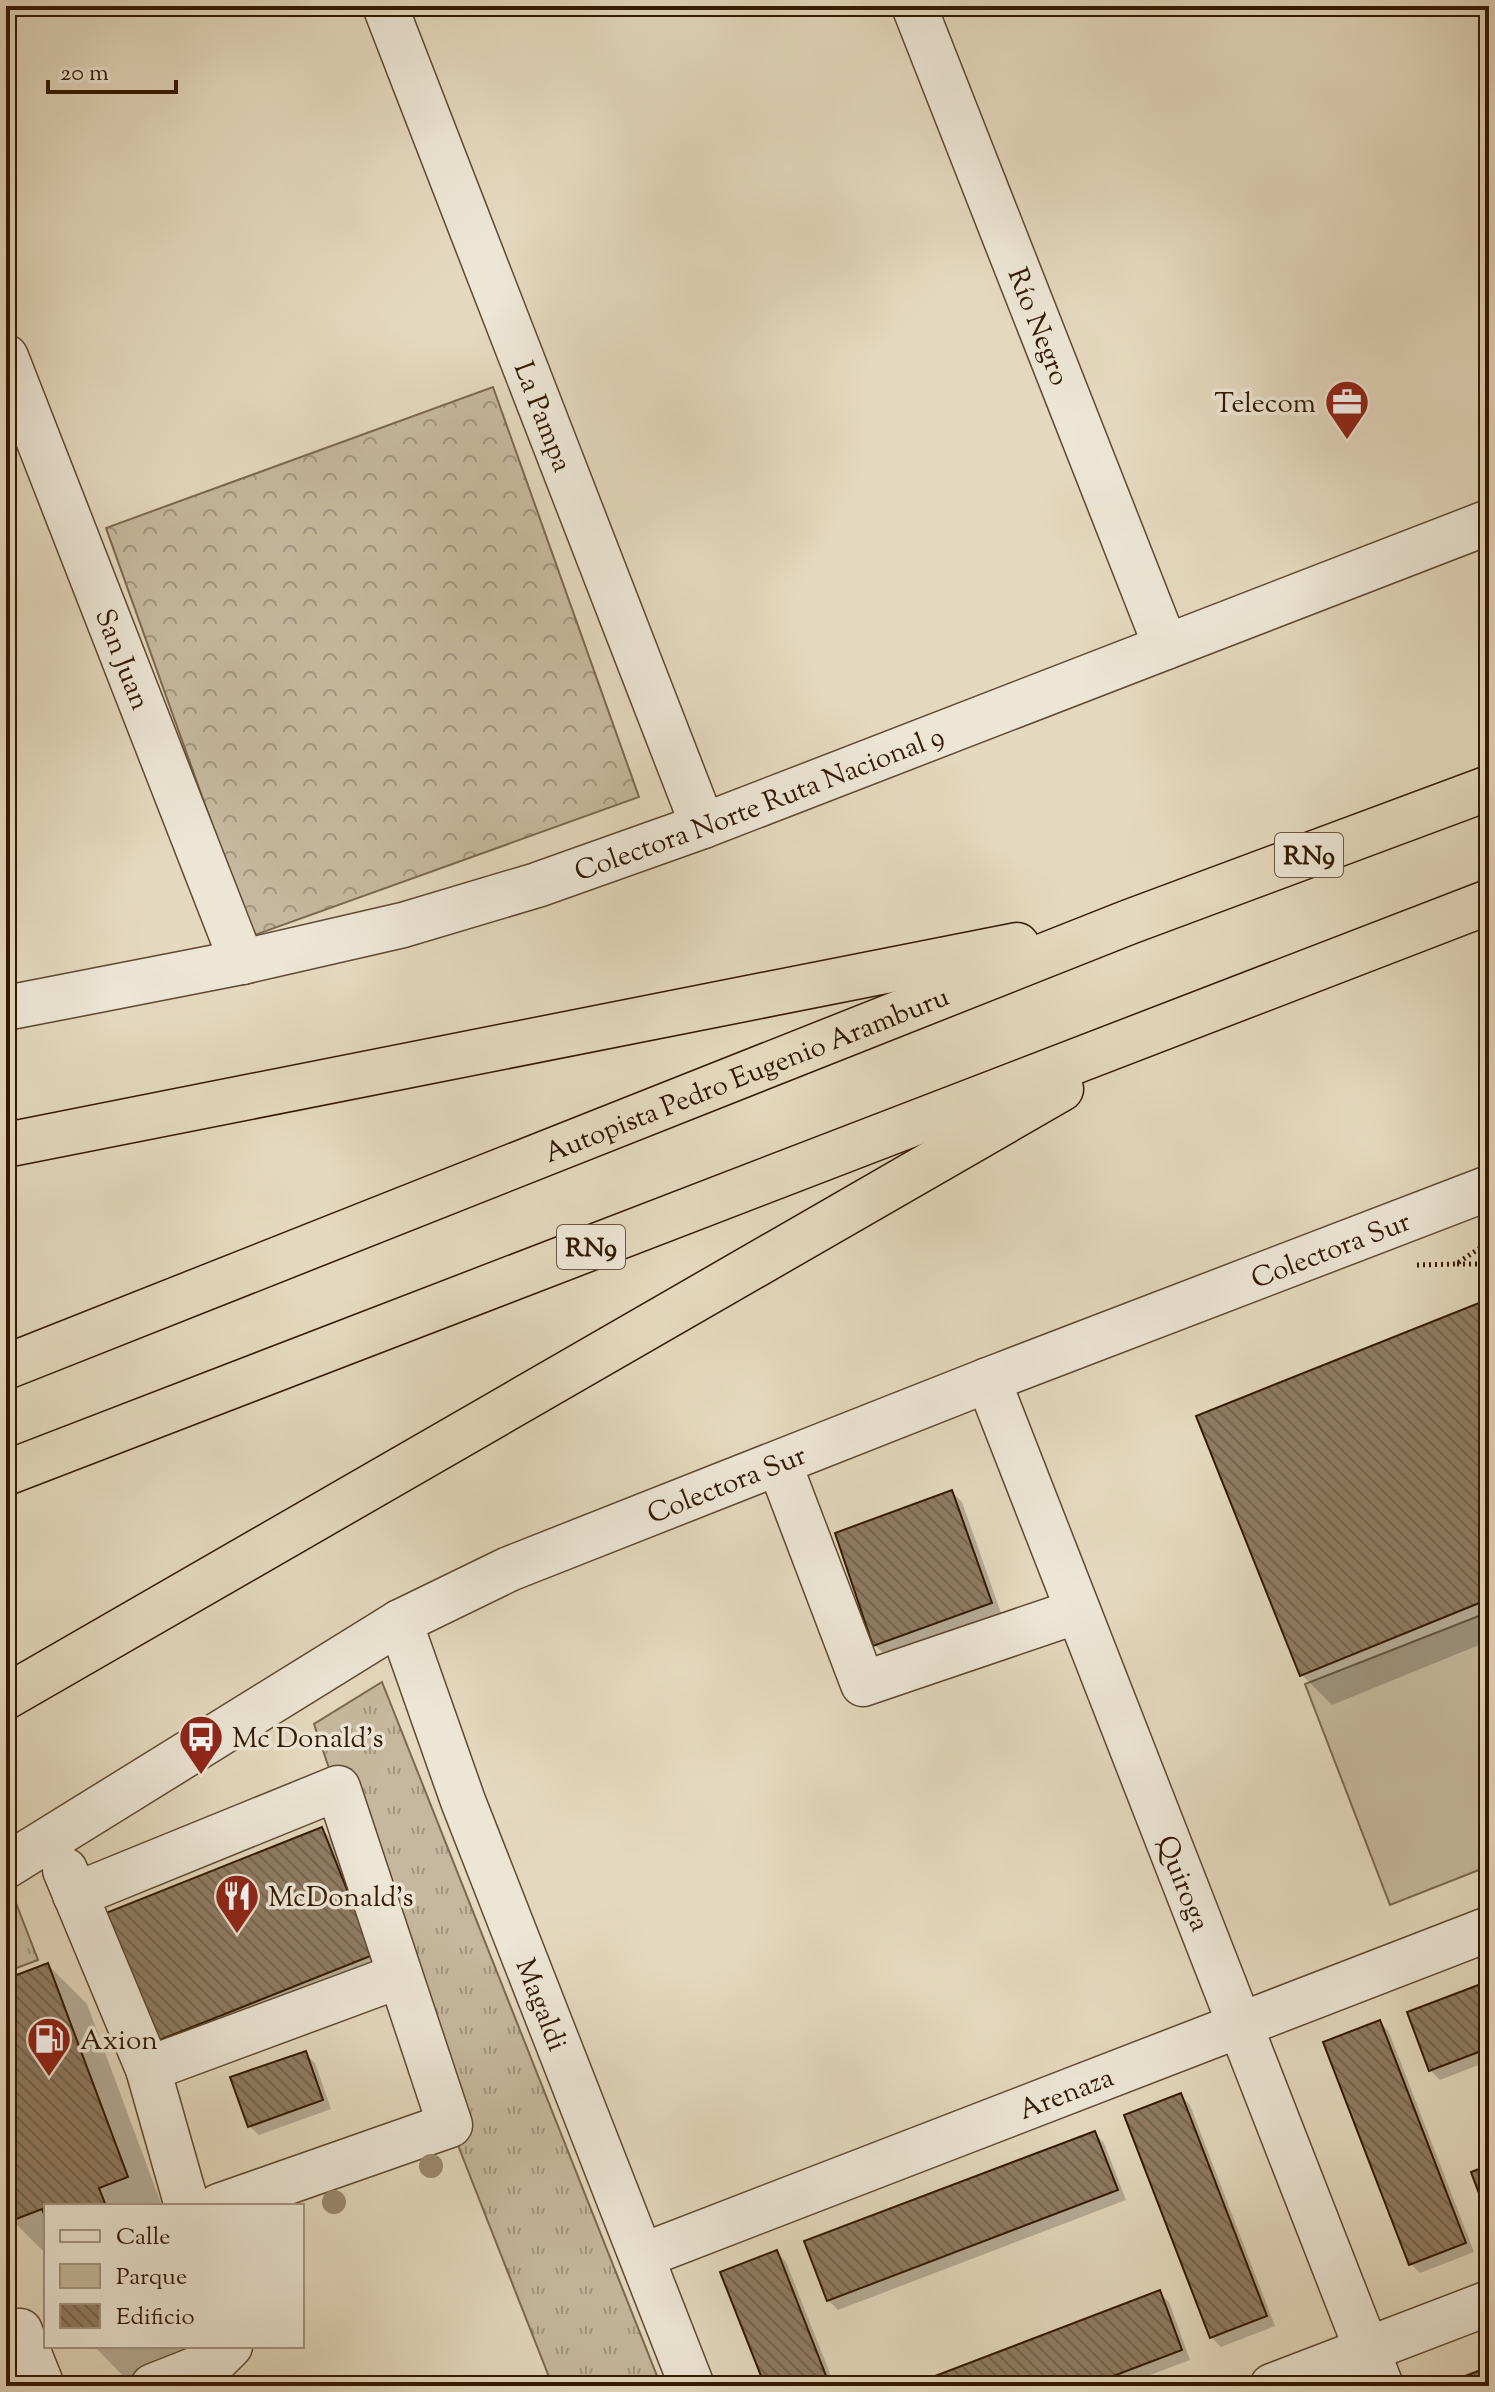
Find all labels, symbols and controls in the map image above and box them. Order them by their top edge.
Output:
scale bar [48,44,176,94]
text: 20 m [60,57,109,91]
street label: Río Negro [996,262,1078,392]
street label: La Pampa [502,356,581,478]
office icon: Telecom [1323,378,1371,441]
place label: Telecom [1214,385,1316,425]
street label: San Juan [83,603,159,717]
street label: Colectora Norte Ruta Nacional 9 [569,718,950,893]
road number: RN9 [1275,833,1343,877]
street label: Autopista Pedro Eugenio Aramburu [539,978,956,1175]
street label: Colectora Sur [1246,1203,1417,1300]
road number: RN9 [557,1225,625,1269]
street label: Colectora Sur [642,1437,813,1536]
bus stop icon: Mc Donald's [177,1713,225,1776]
place label: Mc Donald's [232,1720,384,1760]
street label: Quiroga [1145,1830,1219,1938]
restaurant icon: McDonald's [213,1872,261,1935]
place label: McDonald's [268,1879,414,1919]
street label: Magaldi [504,1953,576,2057]
fuel station icon: Axion [25,2015,73,2078]
place label: Axion [80,2022,158,2062]
street label: Arenaza [1013,2059,1120,2132]
legend [44,2204,304,2348]
text: Calle [116,2221,170,2255]
text: Parque [116,2261,187,2295]
text: Edificio [116,2301,195,2335]

